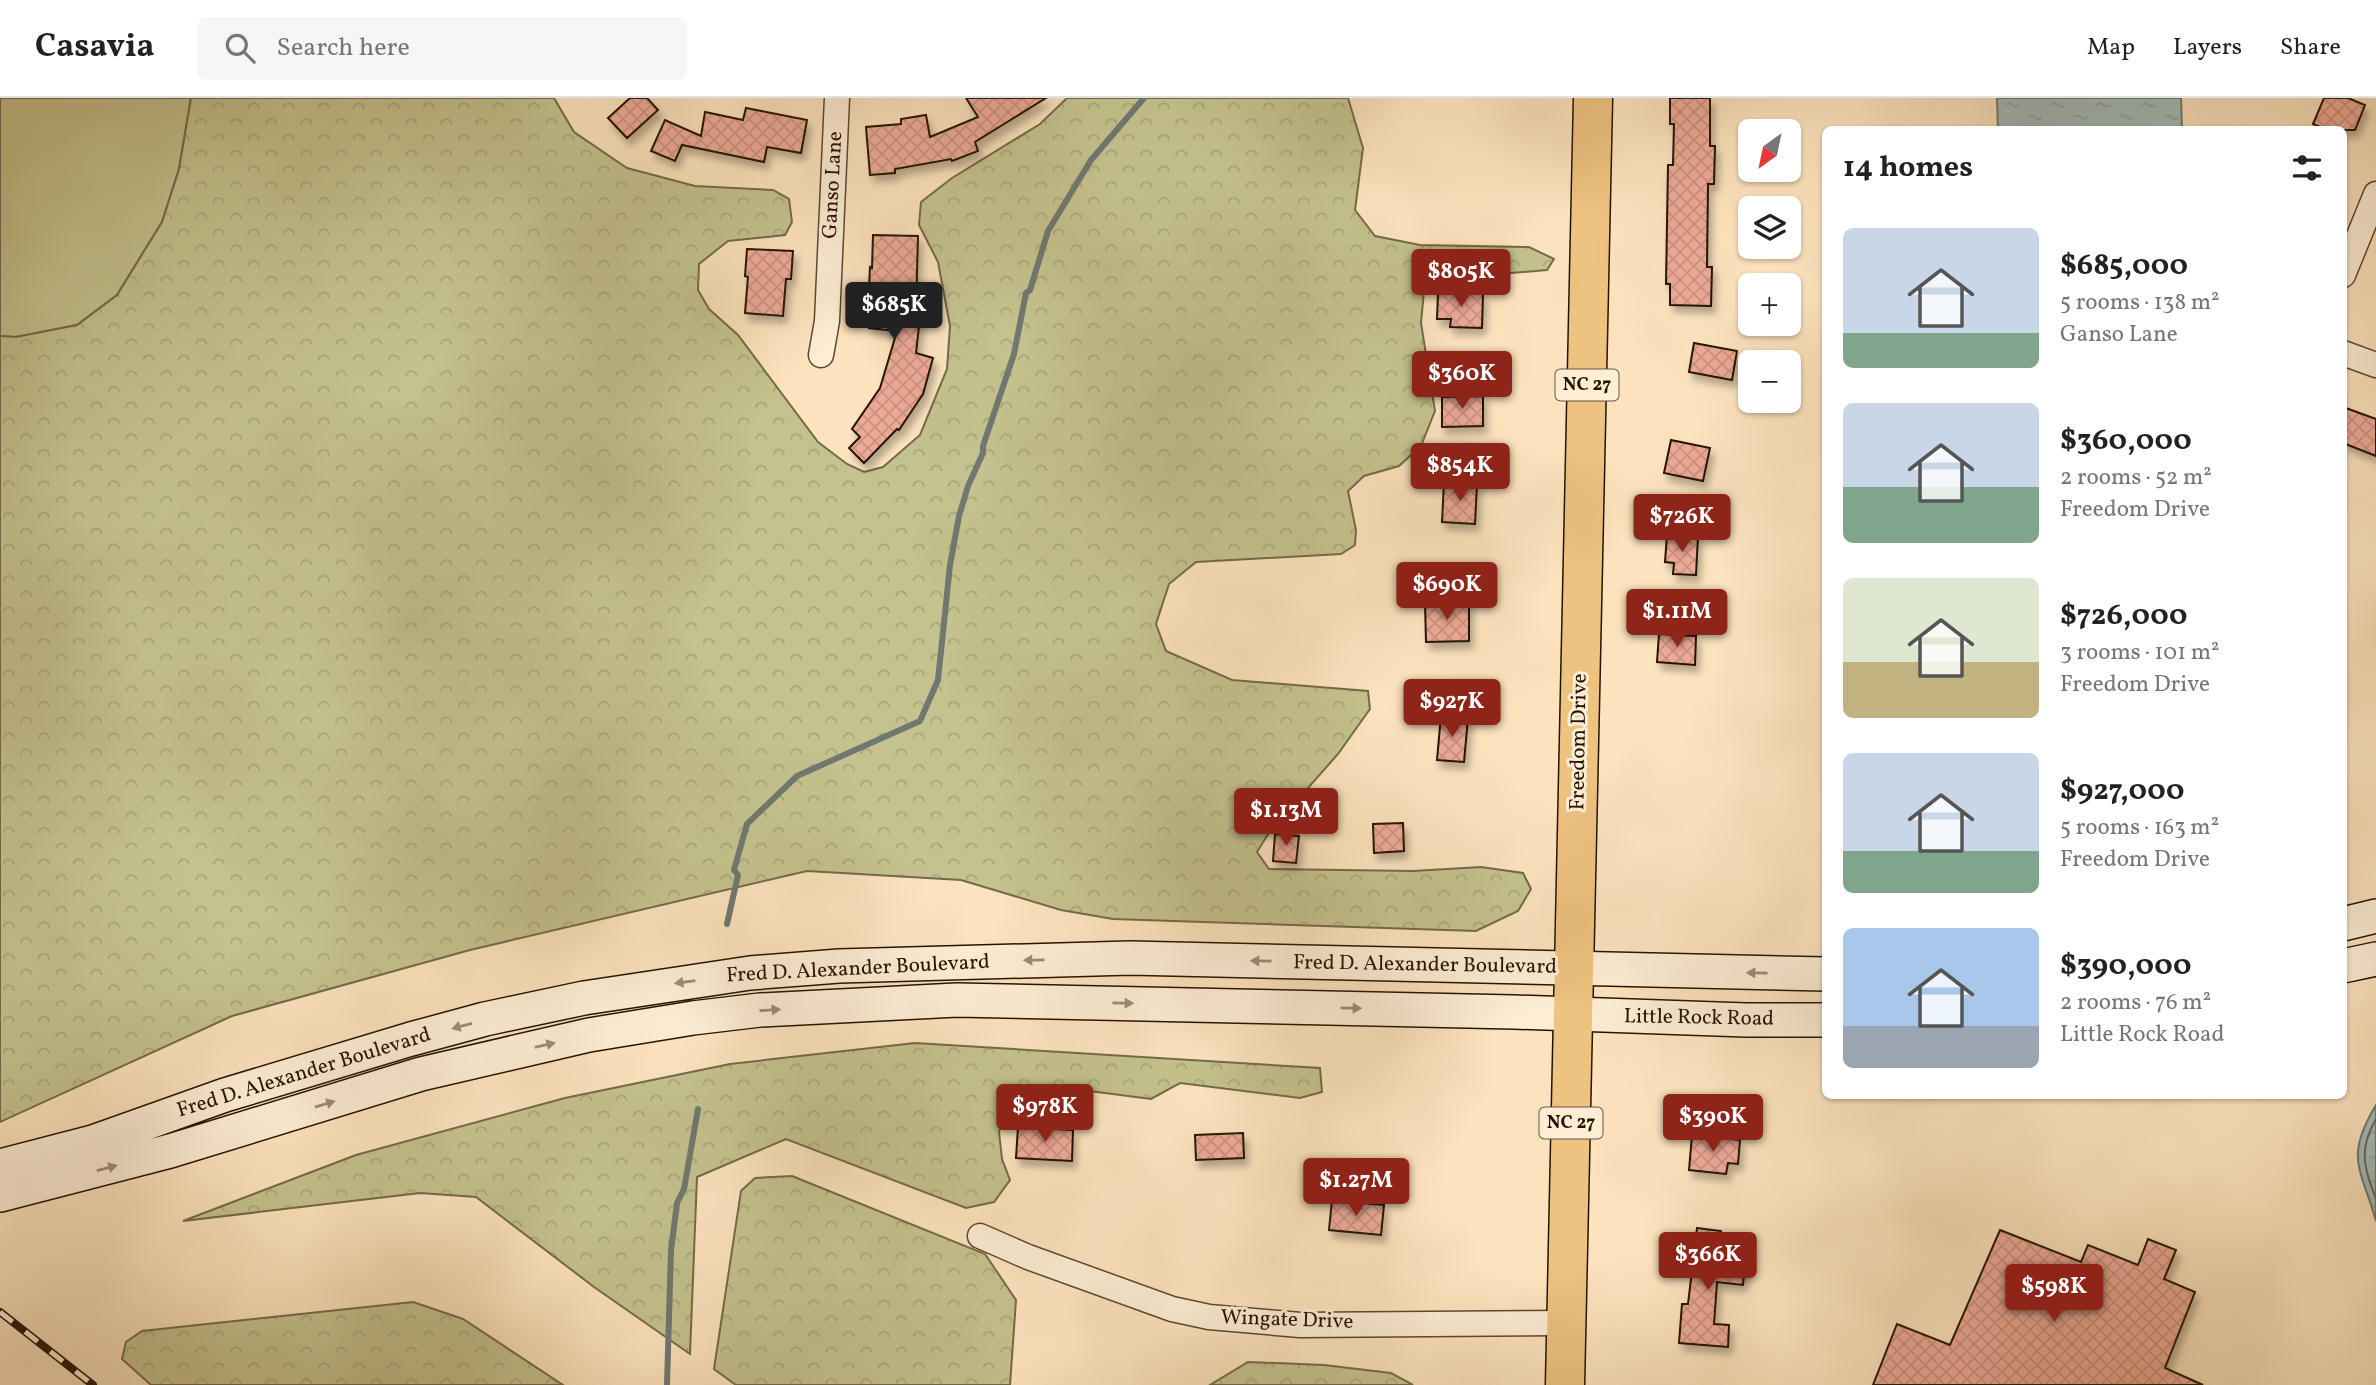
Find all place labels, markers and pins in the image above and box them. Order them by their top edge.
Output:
pin: $805K [1412,250,1510,309]
pin: $685K [845,282,943,342]
pin: $360K [1413,352,1511,411]
pin: $854K [1411,444,1509,503]
pin: $726K [1633,494,1731,554]
pin: $690K [1398,562,1496,622]
pin: $1.11M [1620,589,1734,649]
pin: $927K [1403,680,1501,739]
pin: $1.13M [1229,788,1343,848]
pin: $978K [996,1084,1094,1144]
pin: $390K [1664,1094,1762,1154]
pin: $1.27M [1299,1158,1413,1218]
pin: $366K [1659,1232,1757,1292]
pin: $598K [2005,1264,2103,1324]

